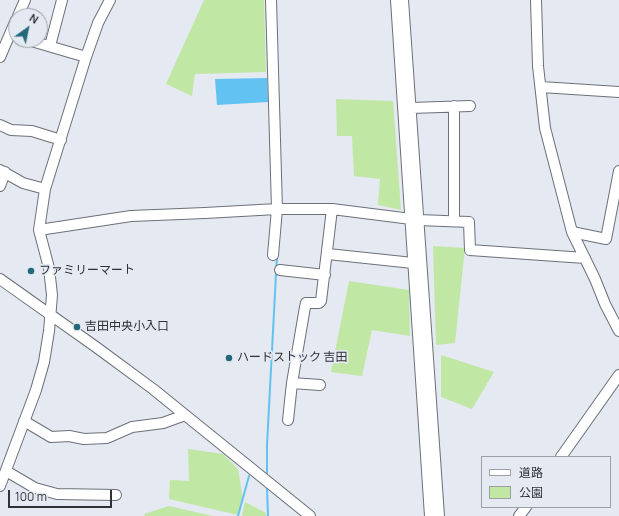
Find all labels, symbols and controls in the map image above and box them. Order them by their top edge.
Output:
north arrow [8,8,48,48]
text: N [27,10,42,27]
place label: ファミリーマート [39,264,135,278]
marker: ファミリーマート [26,266,36,276]
place label: 吉田中央小入口 [85,320,169,334]
marker: 吉田中央小入口 [72,322,82,332]
place label: ハードストック 吉田 [237,351,347,365]
marker: ハードストック 吉田 [224,353,234,363]
legend [481,456,611,508]
text: 道路 [519,464,543,481]
scale bar [10,482,114,508]
text: 公園 [519,484,543,501]
text: 100 m [15,488,47,505]

